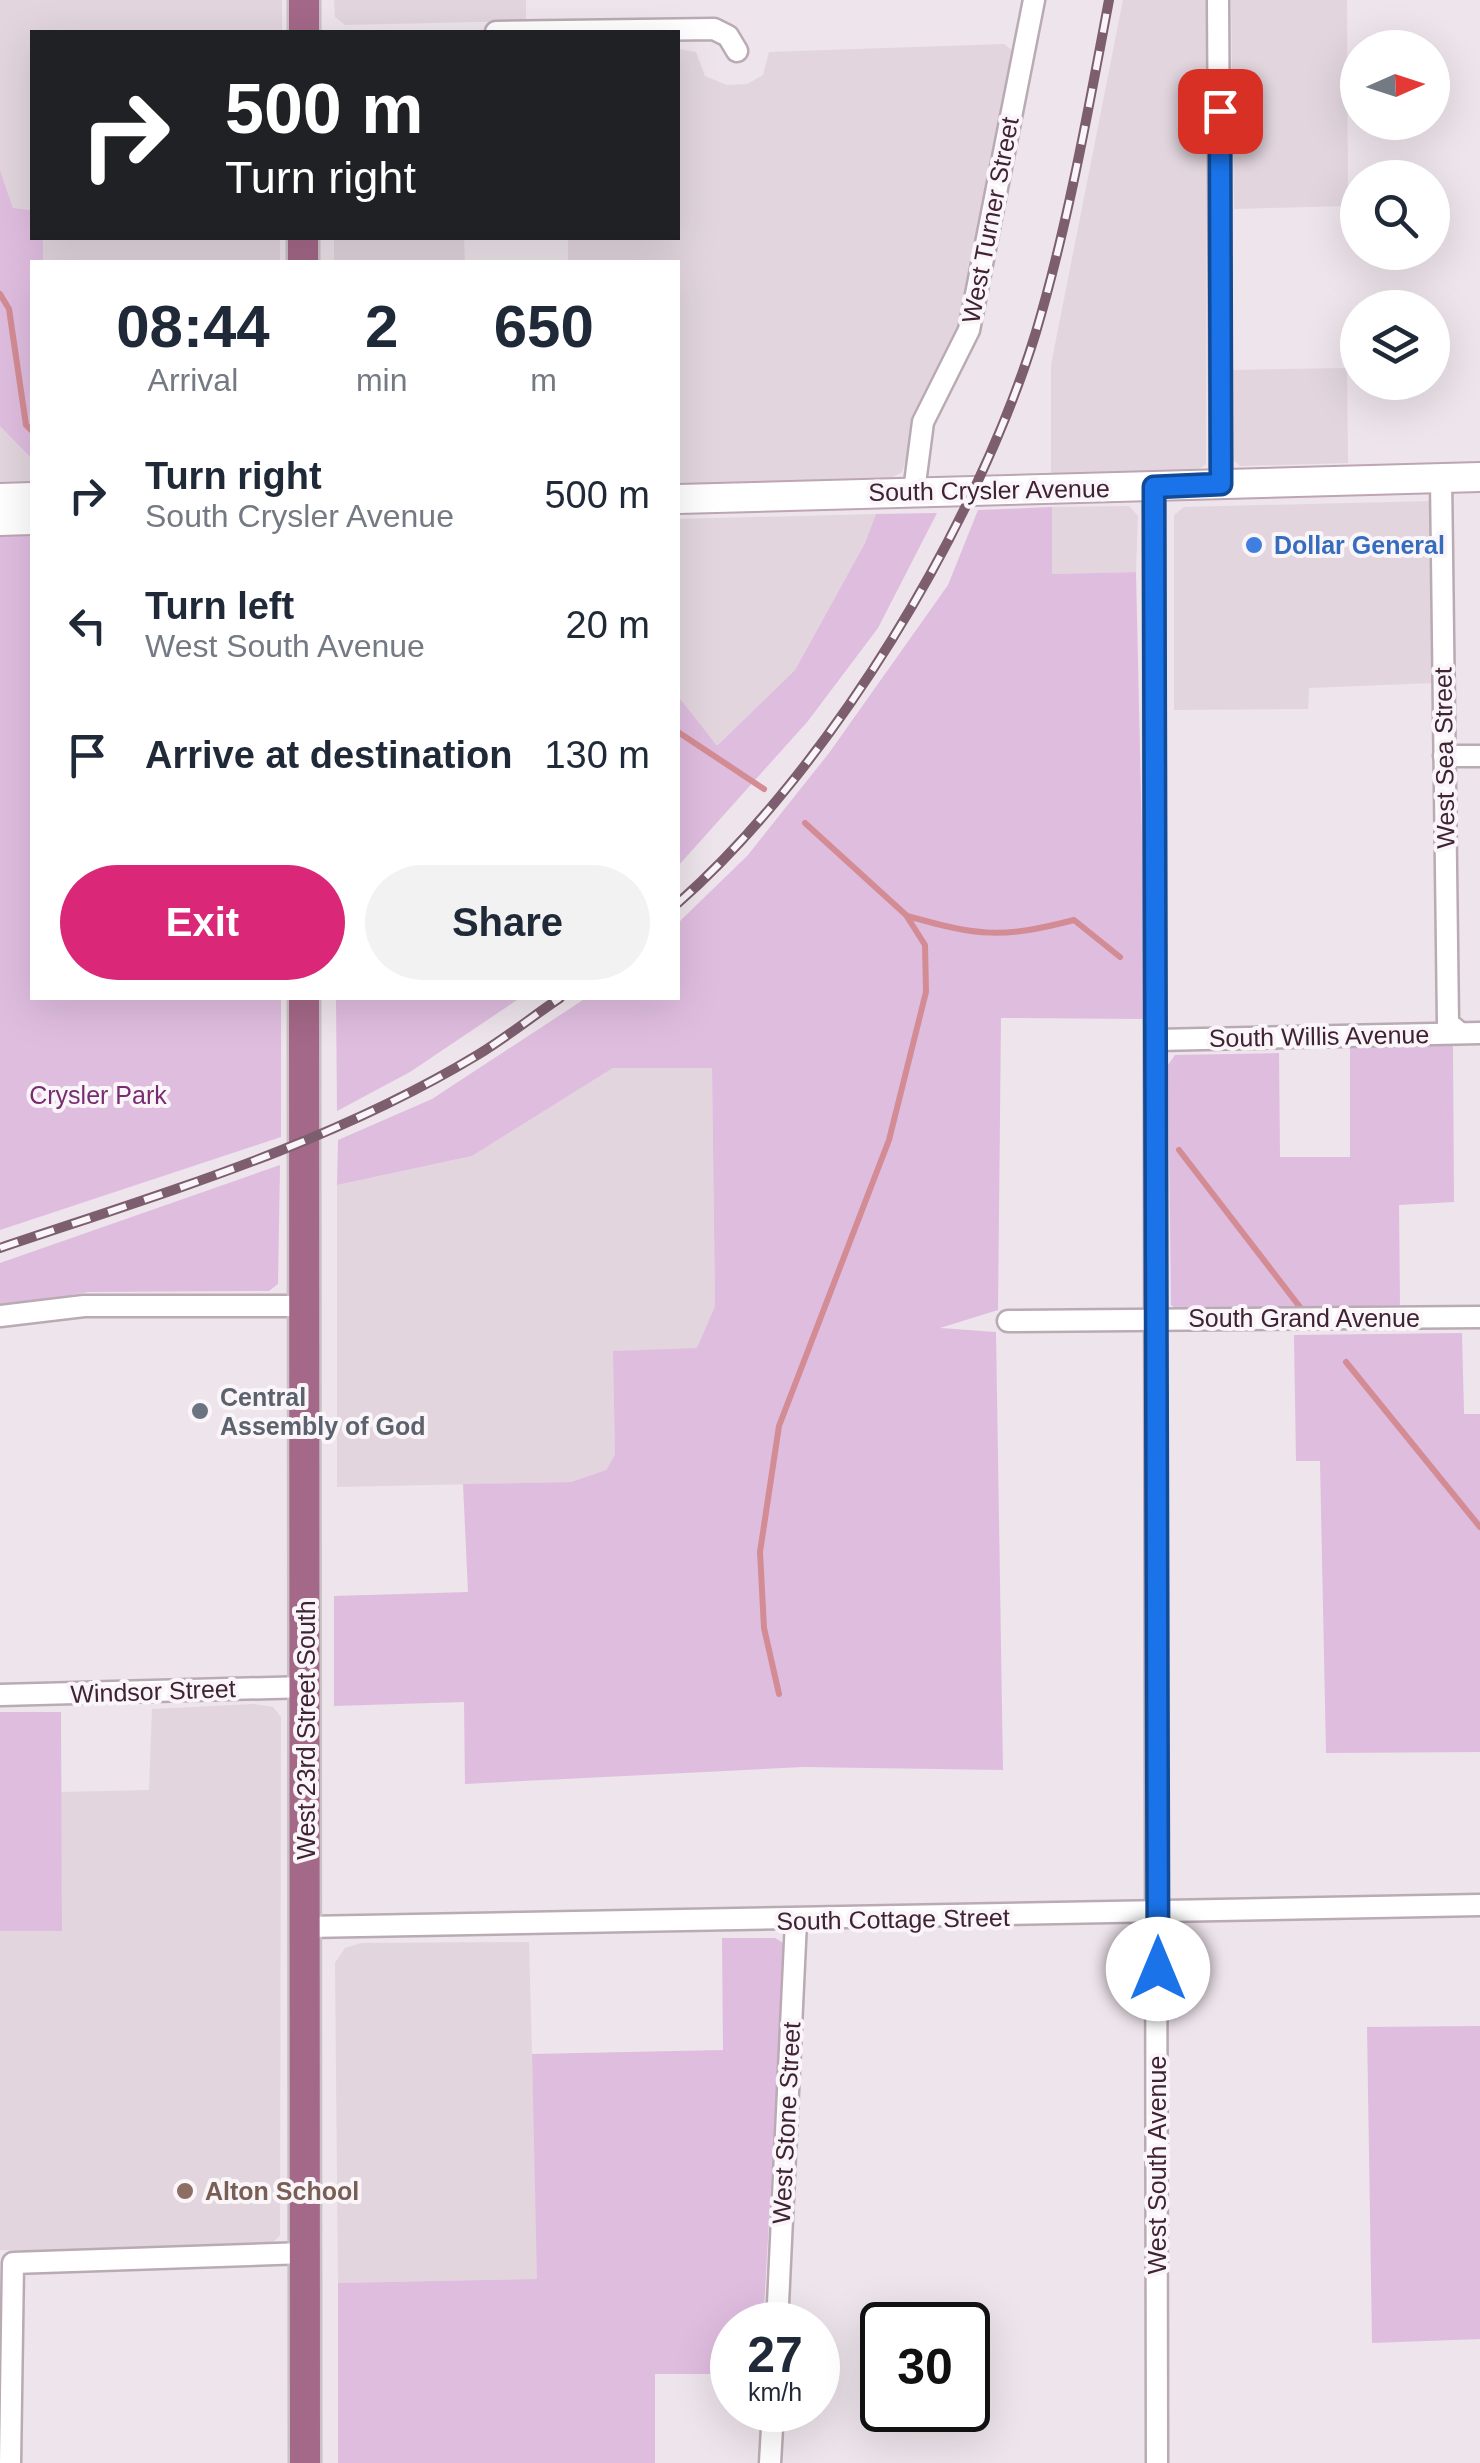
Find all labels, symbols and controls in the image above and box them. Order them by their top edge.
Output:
north arrow [1340,30,1450,140]
map controls [1340,30,1450,400]
pin [1178,69,1263,154]
icon: right [60,70,190,200]
text: 500 m [225,70,423,148]
icon: arrive [1193,84,1248,139]
street label: West Turner Street [956,115,1024,325]
text: Turn right [225,152,416,203]
button: search [1340,160,1450,270]
button: layers [1340,290,1450,400]
text: 08:44 [116,293,270,360]
text: 2 [365,293,398,360]
text: 650 [494,293,594,360]
text: Arrival [148,362,238,398]
text: min [356,362,407,398]
text: m [530,362,557,398]
text: Turn right [145,455,322,497]
icon: right [60,468,115,523]
text: 500 m [544,474,650,516]
street label: South Crysler Avenue [868,474,1110,506]
text: South Crysler Avenue [145,498,454,534]
place label: Dollar General [1274,531,1445,559]
marker: Dollar General [1243,534,1265,556]
text: Turn left [145,585,294,627]
icon: left [60,598,115,653]
text: 20 m [566,604,650,646]
text: West South Avenue [145,628,425,664]
street label: West Sea Street [1428,667,1460,849]
icon: arrive [60,728,115,783]
text: Arrive at destination [145,734,512,776]
text: 130 m [544,734,650,776]
button: Exit [60,865,345,980]
button: Share [365,865,650,980]
street label: South Willis Avenue [1209,1020,1429,1052]
park label: Crysler Park [29,1081,167,1109]
street label: South Grand Avenue [1188,1304,1420,1332]
place label: Central Assembly of God [220,1383,426,1440]
marker: Central Assembly of God [189,1400,211,1422]
street label: West 23rd Street South [292,1600,320,1860]
street label: Windsor Street [70,1674,236,1708]
street label: South Cottage Street [776,1903,1010,1935]
position arrow [1106,1917,1210,2021]
street label: West Stone Street [767,2021,805,2225]
street label: West South Avenue [1143,2056,1171,2274]
place label: Alton School [205,2177,359,2205]
marker: Alton School [174,2180,196,2202]
speed limit sign: 30 [860,2302,990,2432]
text: 27 [747,2327,803,2383]
text: km/h [748,2378,802,2406]

